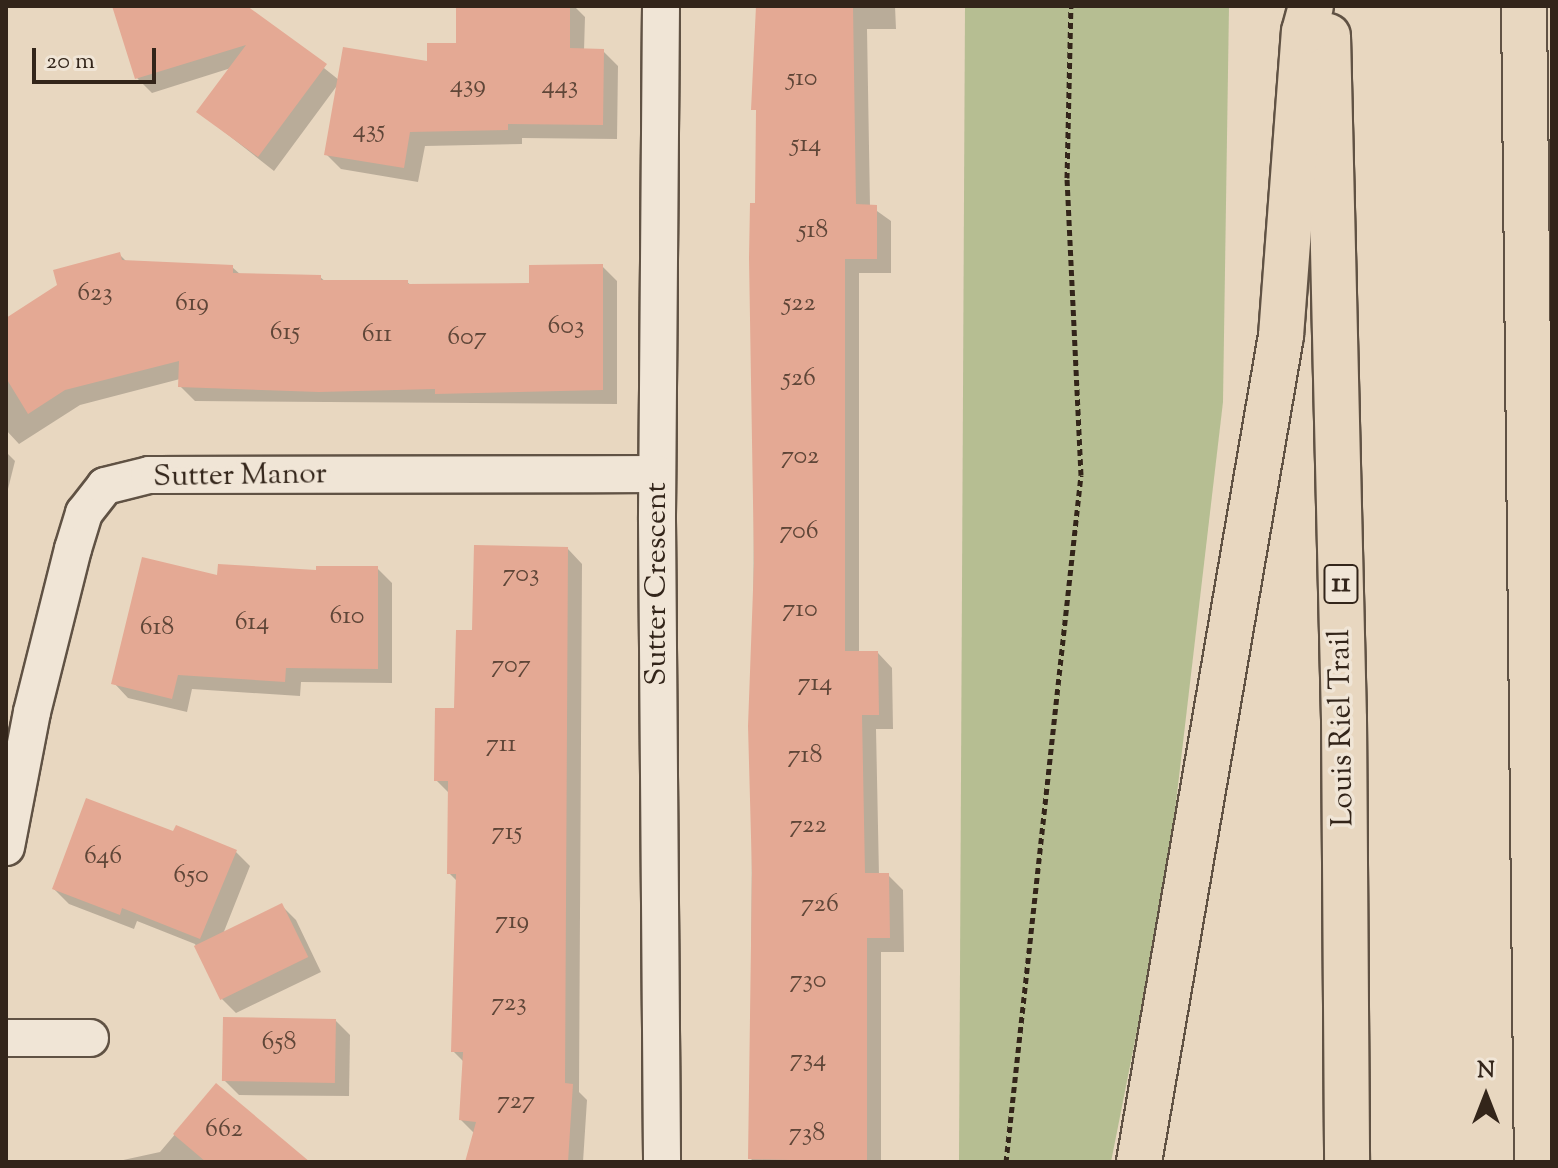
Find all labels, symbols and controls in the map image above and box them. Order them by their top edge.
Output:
scale bar [36,32,160,82]
text: 20 m [46,45,95,79]
house number: 510 [786,63,818,95]
house number: 439 [450,70,486,102]
house number: 443 [542,71,578,103]
house number: 435 [353,115,385,147]
house number: 514 [791,129,821,161]
house number: 518 [798,215,828,247]
house number: 623 [77,278,113,310]
house number: 619 [175,288,209,320]
house number: 522 [782,288,816,320]
house number: 603 [547,311,585,343]
house number: 615 [270,317,300,349]
house number: 611 [362,319,392,351]
house number: 607 [447,322,487,354]
house number: 526 [782,363,816,395]
house number: 702 [781,441,819,473]
street label: Sutter Manor [153,457,327,497]
street label: Sutter Crescent [640,482,676,686]
house number: 706 [779,516,819,548]
house number: 703 [503,559,539,591]
road number: 11 [1323,560,1359,608]
house number: 710 [782,594,818,626]
house number: 610 [330,601,364,633]
house number: 614 [235,607,269,639]
house number: 618 [140,612,174,644]
street label: Louis Riel Trail [1323,629,1363,827]
house number: 707 [491,650,531,682]
house number: 714 [798,668,832,700]
house number: 711 [486,729,516,761]
house number: 718 [788,740,822,772]
house number: 722 [789,810,827,842]
house number: 715 [492,817,522,849]
house number: 646 [84,841,122,873]
house number: 650 [173,860,209,892]
house number: 726 [801,889,839,921]
house number: 719 [495,906,529,938]
house number: 730 [789,965,827,997]
house number: 723 [491,988,527,1020]
house number: 658 [262,1027,296,1059]
house number: 734 [790,1044,826,1076]
north arrow [1446,1056,1526,1136]
text: N [1477,1056,1495,1088]
house number: 727 [497,1086,535,1118]
house number: 662 [205,1114,243,1146]
house number: 738 [789,1118,825,1150]

